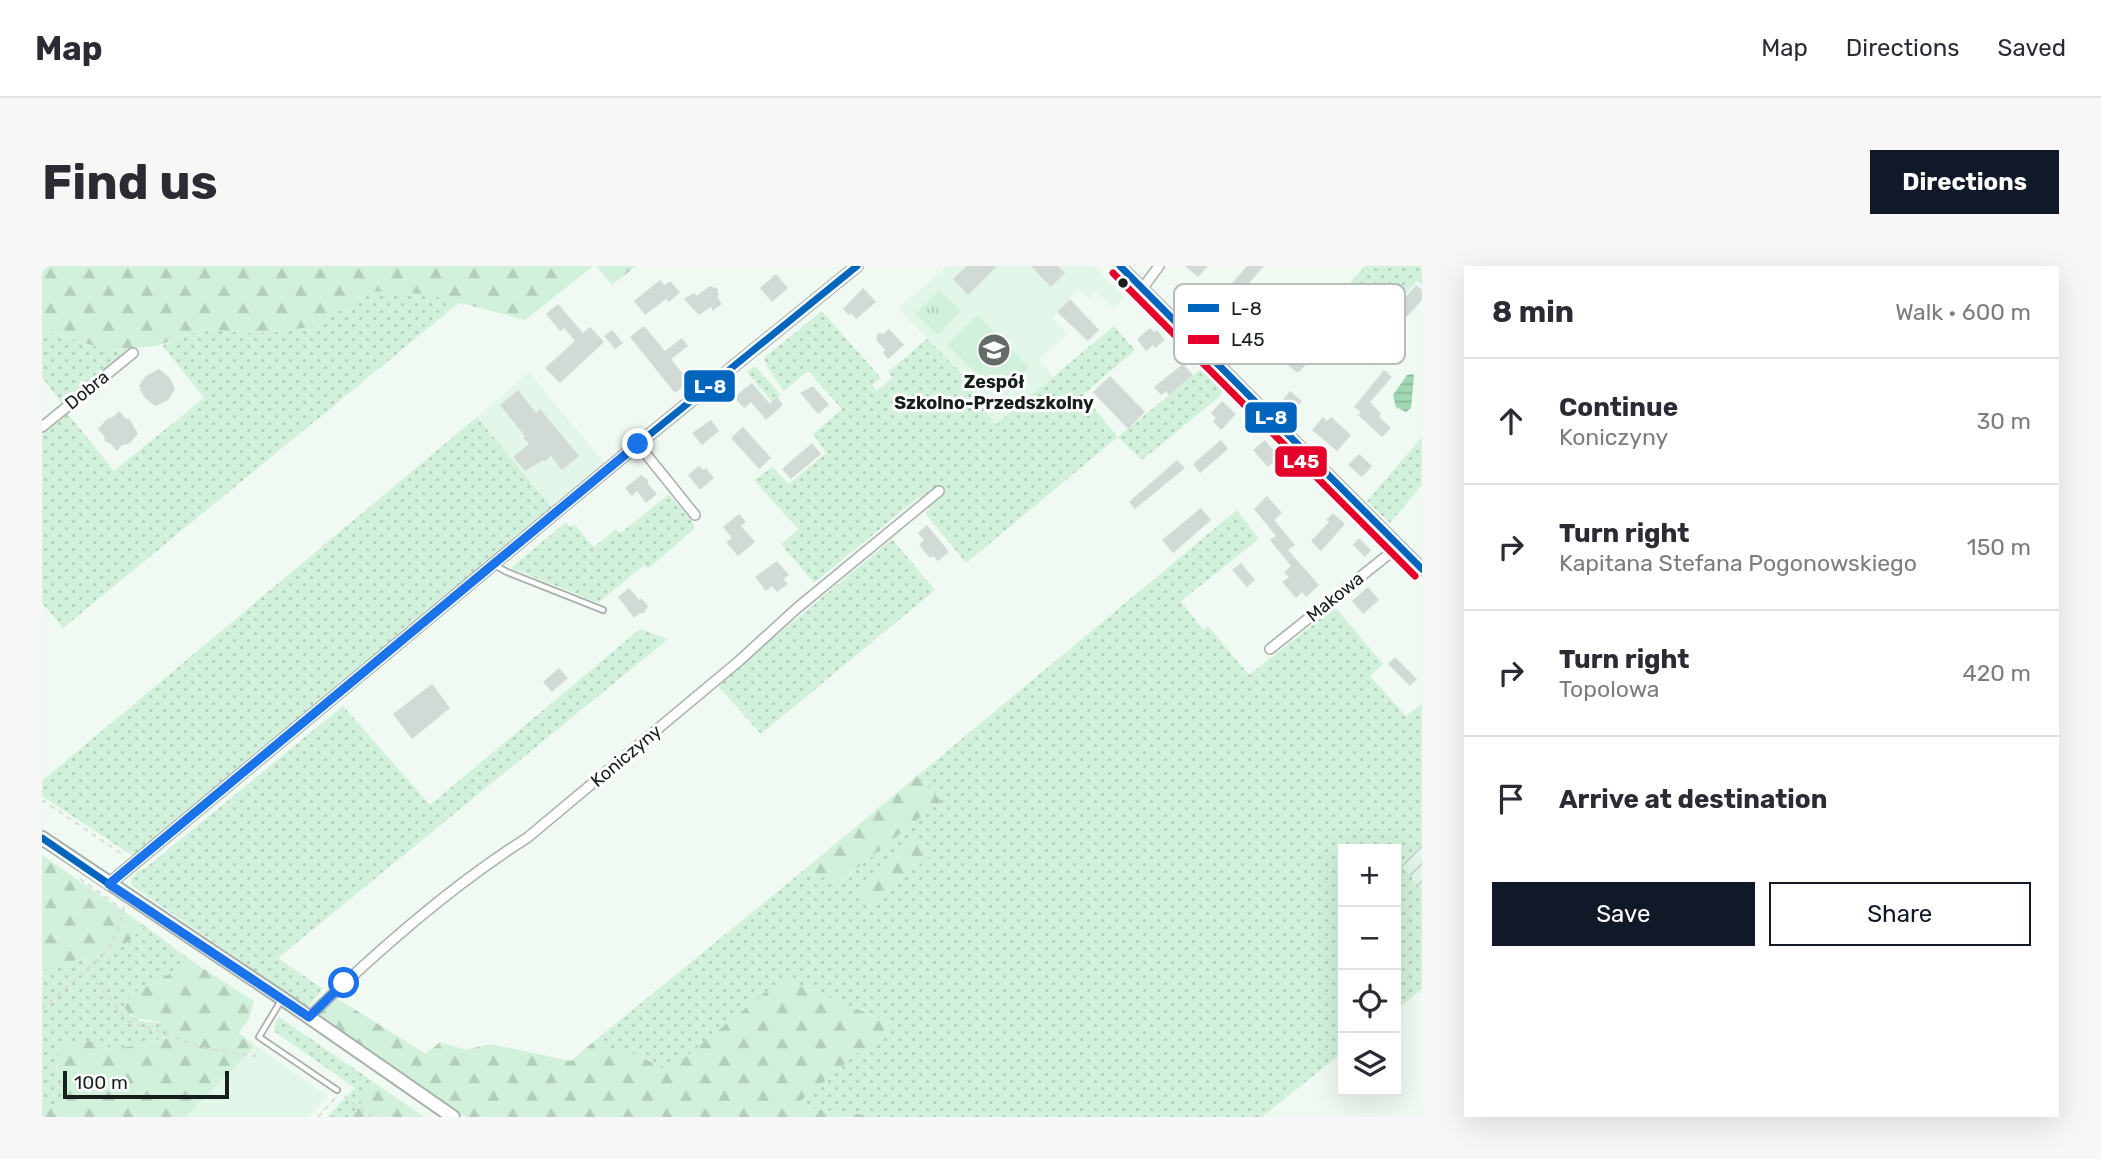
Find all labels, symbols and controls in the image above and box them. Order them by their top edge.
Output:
text: Map [35,29,103,68]
text: Map [1761,34,1808,62]
text: Directions [1846,34,1959,62]
text: Saved [1997,34,2066,62]
button: Directions [1870,150,2059,214]
text: Find us [42,153,218,211]
unlabelled marker [1116,276,1130,290]
legend [1174,284,1405,364]
text: 8 min [1492,294,1574,330]
text: L-8 [1231,297,1262,320]
text: Walk · 600 m [1895,298,2031,326]
text: L45 [1231,328,1264,351]
school or university icon: Zespół Szkolno-Przedszkolny [975,331,1013,369]
street label: Dobra [61,366,113,414]
line badge: L-8 [683,369,736,403]
place label: Zespół Szkolno-Przedszkolny [894,371,1094,414]
text: L-8 [694,375,726,398]
text: Continue [1559,392,1678,423]
line badge: L-8 [1244,401,1298,434]
icon: ahead [1492,402,1530,440]
text: L-8 [1255,406,1287,429]
text: 30 m [1976,407,2031,435]
text: Koniczyny [1559,423,1668,451]
route end [622,428,653,459]
line badge: L45 [1274,445,1328,478]
text: L45 [1283,450,1319,473]
text: Turn right [1559,518,1689,549]
icon: right [1492,528,1530,566]
text: 150 m [1967,533,2031,561]
text: Kapitana Stefana Pogonowskiego [1559,549,1917,577]
street label: Makowa [1302,567,1368,627]
text: Turn right [1559,644,1689,675]
icon: right [1492,654,1530,692]
text: 420 m [1963,659,2031,687]
text: Topolowa [1559,675,1660,703]
street label: Koniczyny [586,720,666,792]
icon: arrive [1492,780,1530,818]
text: Arrive at destination [1559,784,1827,815]
map controls [1338,844,1401,1096]
button: + [1338,844,1401,907]
button: Save [1492,882,1755,946]
button: Share [1769,882,2031,946]
button: − [1338,907,1401,970]
route start [328,967,359,998]
button: locate [1338,970,1401,1033]
button: layers [1338,1033,1401,1096]
scale bar [63,1068,229,1100]
text: 100 m [74,1071,128,1094]

